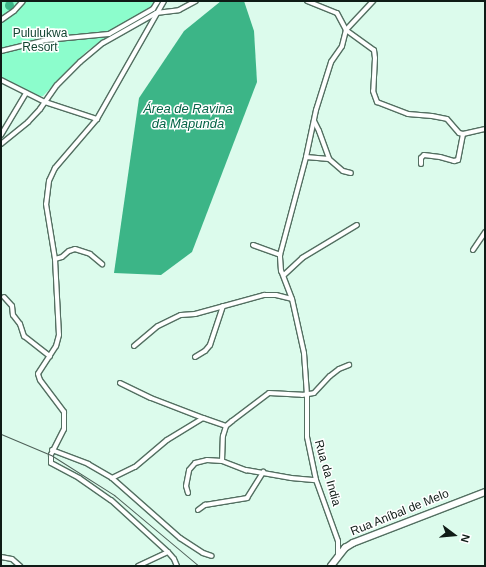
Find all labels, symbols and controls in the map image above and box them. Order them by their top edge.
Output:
park label: Pululukwa Resort [13,27,67,55]
water label: Área de Ravina da Mapunda [143,102,233,133]
street label: Rua da India [311,438,343,508]
street label: Rua Aníbal de Melo [348,487,452,539]
north arrow [434,515,474,555]
text: N [459,533,472,544]

